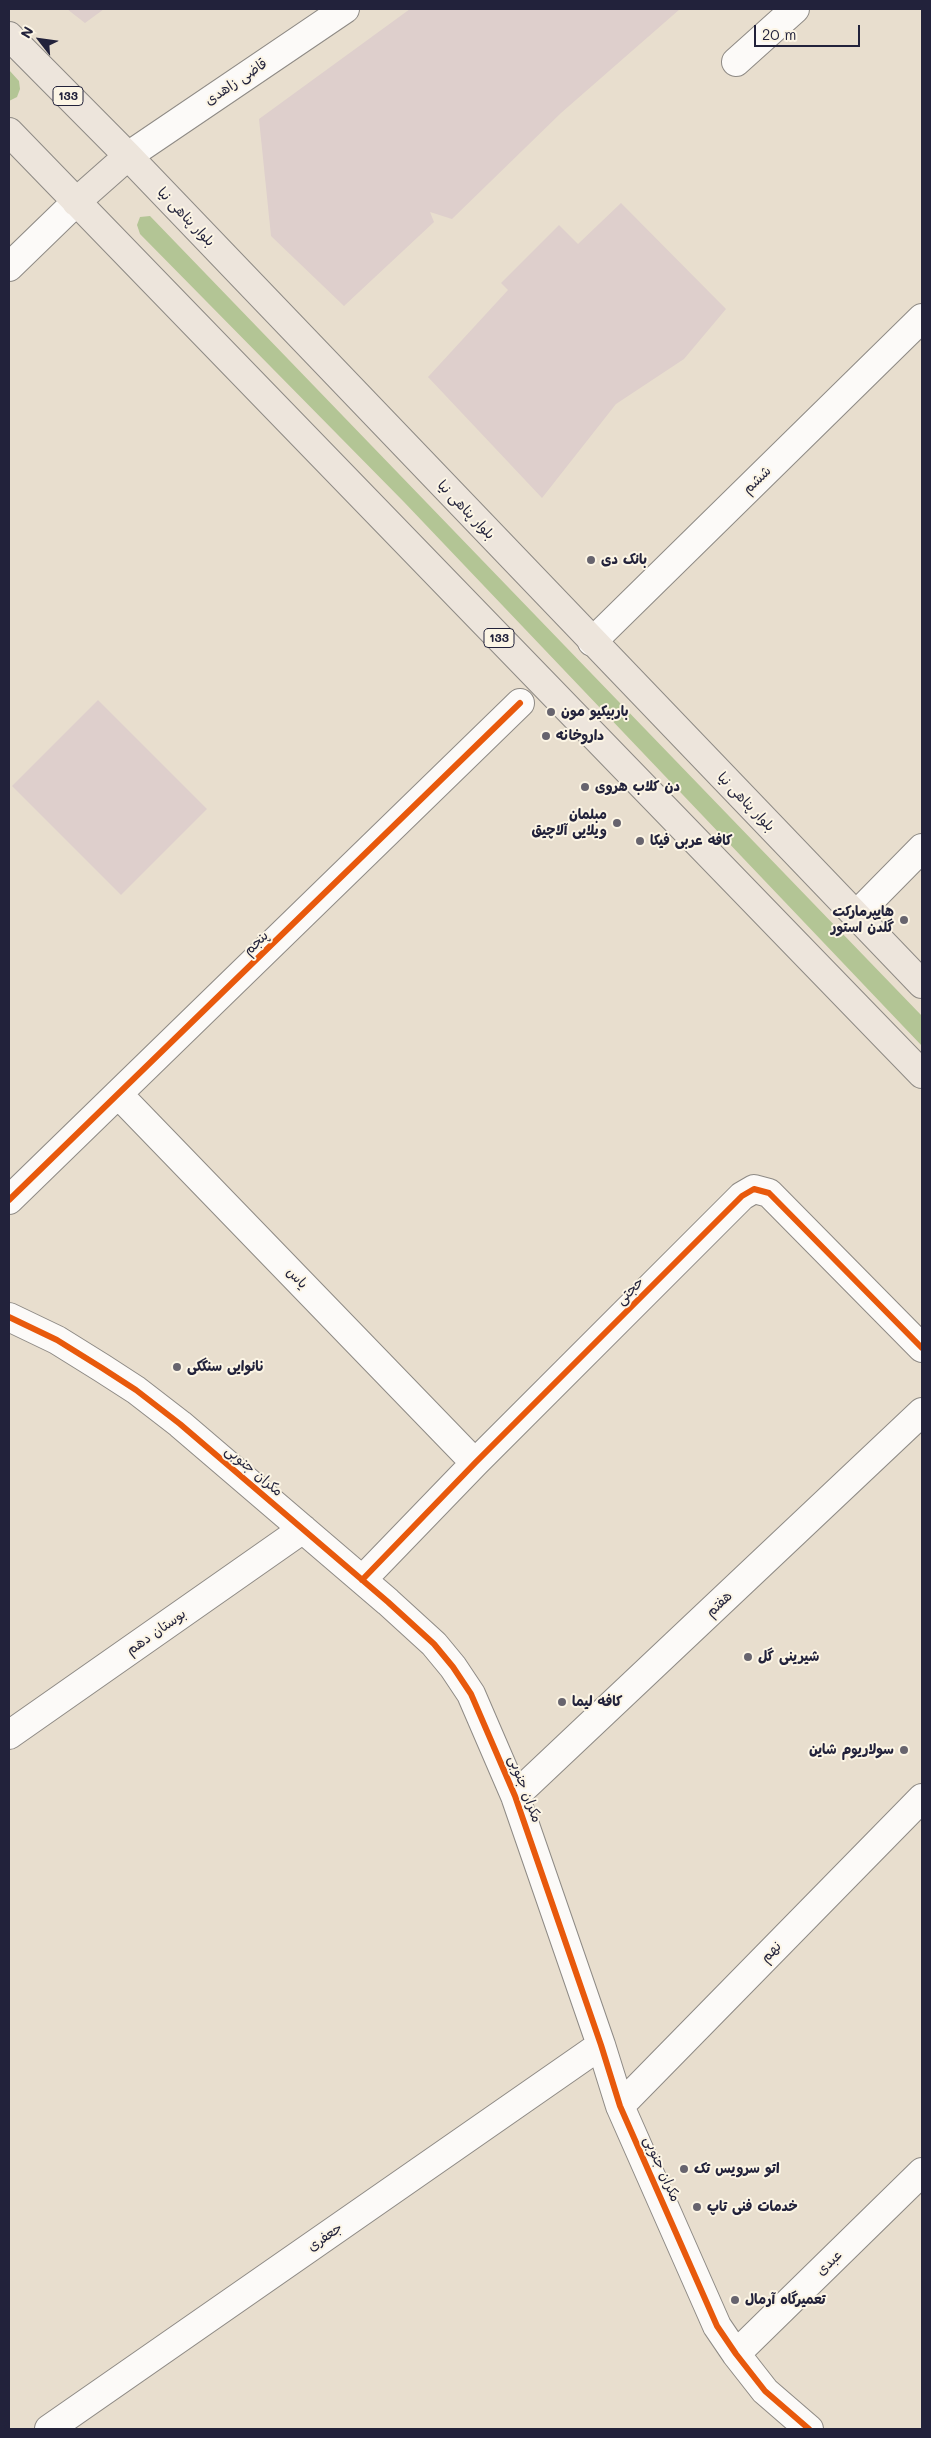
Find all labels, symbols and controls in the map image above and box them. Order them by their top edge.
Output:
north arrow [15,15,65,65]
scale bar [756,15,862,47]
text: N [16,23,37,42]
text: 20 m [762,24,796,44]
street label: قاضی زاهدی [202,55,270,109]
road number: 133 [53,86,83,105]
street label: بلوار پناهی نیا [154,184,218,250]
street label: ششم [739,462,775,498]
street label: بلوار پناهی نیا [434,477,498,543]
place label: بانک دی [601,552,647,568]
marker: بانک دی [585,554,597,566]
road number: 133 [484,628,514,648]
place label: باربیکیو مون [561,704,629,720]
marker: باربیکیو مون [545,706,557,718]
place label: داروخانه [556,728,604,744]
marker: داروخانه [540,730,552,742]
street label: بلوار پناهی نیا [714,769,778,835]
place label: دن کلاب هروی [595,779,680,795]
marker: دن کلاب هروی [579,781,591,793]
place label: مبلمان ویلایی آلاچیق [531,807,607,840]
marker: مبلمان ویلایی آلاچیق [611,817,623,829]
place label: کافه عربی فیکا [650,833,732,849]
marker: کافه عربی فیکا [634,835,646,847]
place label: هایپرمارکت گلدن استور [831,904,894,936]
marker: هایپرمارکت گلدن استور [898,914,910,926]
street label: پنجم [240,927,272,959]
street label: یاس [283,1264,311,1292]
street label: حجتی [612,1273,648,1309]
place label: نانوایی سنگکی [187,1359,264,1375]
marker: نانوایی سنگکی [171,1361,183,1373]
street label: مکران جنوبی [222,1442,286,1500]
street label: هفتم [702,1588,736,1620]
street label: بوستان دهم [123,1605,189,1659]
place label: شیرینی گل [758,1649,819,1665]
marker: شیرینی گل [742,1651,754,1663]
place label: کافه لیما [572,1694,622,1710]
marker: کافه لیما [556,1696,568,1708]
place label: سولاریوم شاین [809,1742,894,1758]
marker: سولاریوم شاین [898,1744,910,1756]
street label: مکران جنوبی [505,1753,545,1825]
street label: نهم [757,1938,785,1966]
street label: مکران جنوبی [640,2134,684,2204]
place label: اتو سرویس تک [694,2161,779,2177]
marker: اتو سرویس تک [678,2163,690,2175]
place label: خدمات فنی تاپ [707,2199,798,2215]
marker: خدمات فنی تاپ [691,2201,703,2213]
street label: جعفری [304,2219,346,2255]
street label: عبدی [813,2247,845,2279]
place label: تعمیرگاه آرمال [745,2292,826,2308]
marker: تعمیرگاه آرمال [729,2294,741,2306]

